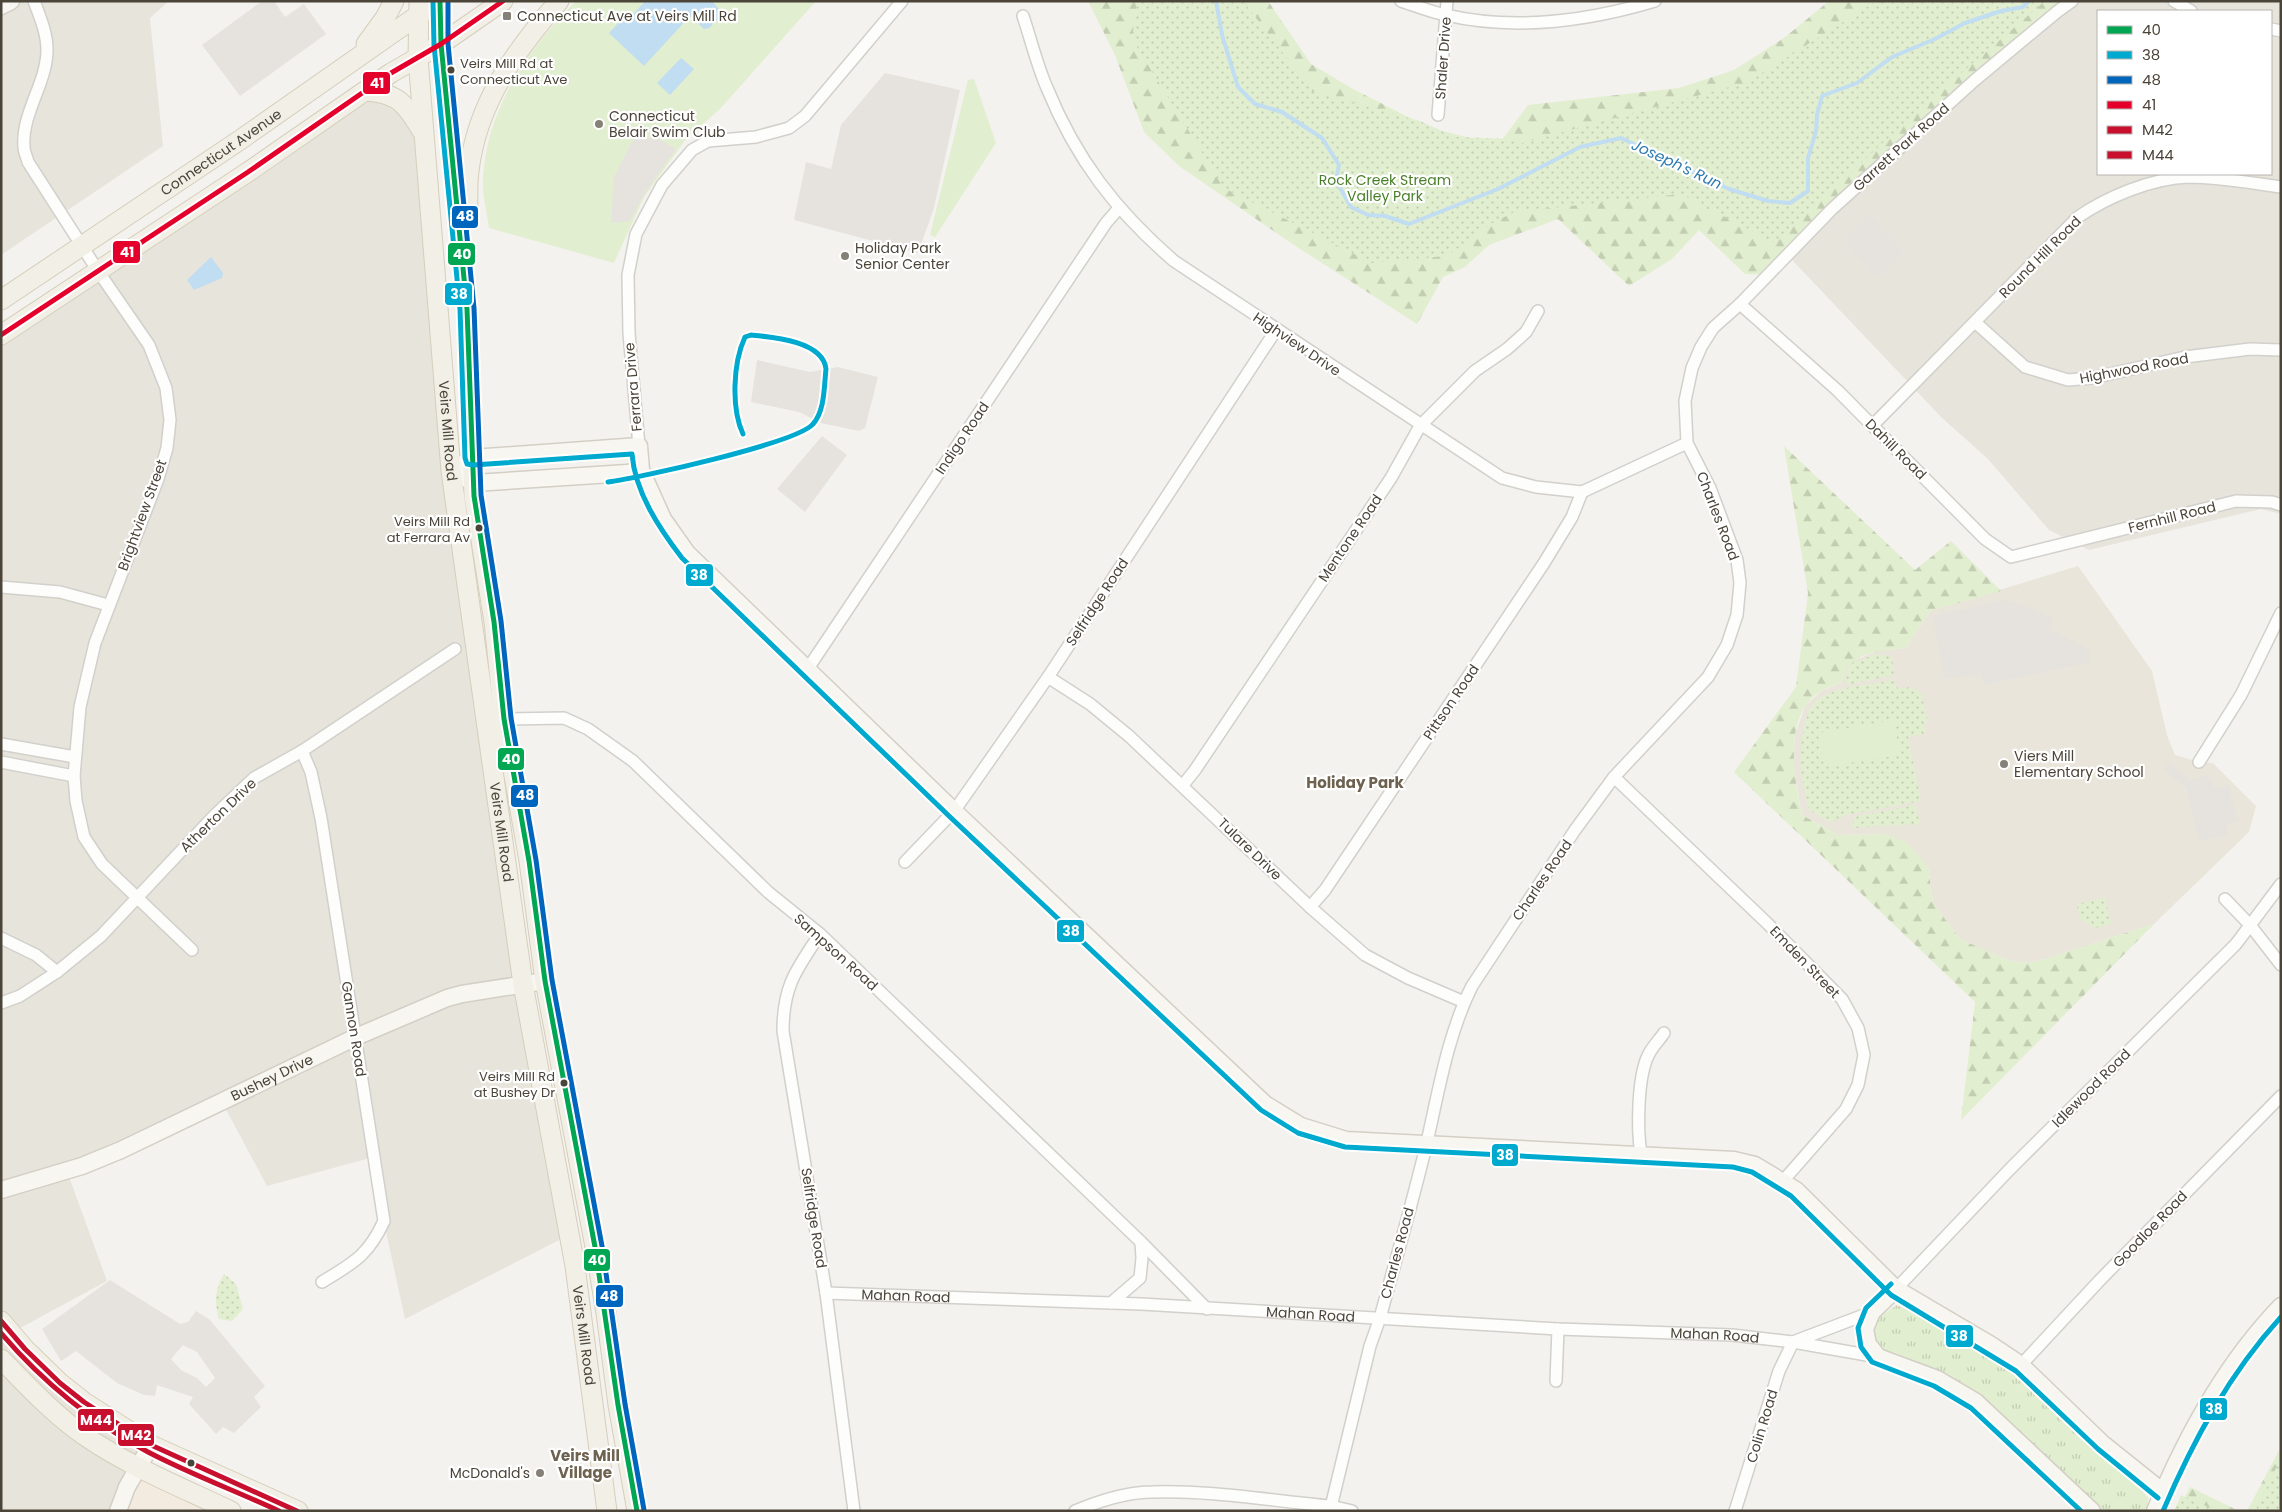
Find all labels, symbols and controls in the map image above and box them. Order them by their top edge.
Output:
place label: Connecticut Ave at Veirs Mill Rd [517,6,737,26]
marker: Connecticut Ave at Veirs Mill Rd [501,10,513,22]
legend [2097,10,2272,175]
street label: Shaler Drive [1430,16,1456,100]
text: 40 [2142,19,2161,40]
text: 38 [2142,44,2160,65]
place label: Veirs Mill Rd at Connecticut Ave [460,54,567,89]
marker: Veirs Mill Rd at Connecticut Ave [446,65,456,75]
text: 48 [2142,69,2161,90]
line badge: 41 [362,71,391,95]
text: 41 [370,73,384,93]
text: 41 [2142,94,2156,115]
street label: Garrett Park Road [1848,98,1954,196]
street label: Connecticut Avenue [156,104,286,200]
place label: Connecticut Belair Swim Club [609,106,726,142]
marker: Connecticut Belair Swim Club [593,118,605,130]
text: M42 [2142,119,2173,140]
water label: Joseph's Run [1628,134,1726,194]
text: M44 [2142,144,2174,165]
park label: Rock Creek Stream Valley Park [1319,170,1451,206]
line badge: 48 [451,205,479,229]
text: 48 [456,206,474,226]
street label: Round Hill Road [1994,211,2086,303]
place label: Holiday Park Senior Center [855,238,950,274]
line badge: 41 [112,240,141,264]
text: 41 [120,242,134,262]
line badge: 40 [447,242,476,266]
text: 40 [453,244,471,264]
marker: Holiday Park Senior Center [839,250,851,262]
line badge: 38 [444,282,473,306]
text: 38 [450,284,468,304]
street label: Highview Drive [1249,307,1345,381]
street label: Ferrara Drive [619,341,647,432]
street label: Highwood Road [2078,348,2190,388]
street label: Veirs Mill Road [434,380,462,482]
street label: Indigo Road [930,398,994,478]
street label: Dahill Road [1861,414,1931,484]
street label: Brightview Street [113,457,171,573]
street label: Charles Road [1692,469,1744,563]
street label: Mentone Road [1313,490,1387,586]
street label: Fernhill Road [2126,496,2218,538]
place label: Veirs Mill Rd at Ferrara Av [387,512,471,547]
marker: Veirs Mill Rd at Ferrara Av [474,523,484,533]
street label: Selfridge Road [1061,554,1133,650]
line badge: 38 [685,563,714,587]
text: 38 [690,565,708,585]
street label: Pittson Road [1418,660,1484,744]
place label: Viers Mill Elementary School [2014,746,2144,782]
line badge: 40 [497,747,525,771]
text: 40 [502,749,520,769]
marker: Viers Mill Elementary School [1998,758,2010,770]
district label: Holiday Park [1306,772,1405,793]
street label: Atherton Drive [175,773,261,857]
street label: Veirs Mill Road [485,781,519,883]
line badge: 48 [510,784,539,808]
text: 48 [516,785,534,805]
street label: Tulare Drive [1213,813,1287,885]
street label: Charles Road [1507,835,1577,925]
street label: Sampson Road [790,909,882,995]
line badge: 38 [1056,919,1085,943]
text: 38 [1062,921,1080,941]
street label: Emden Street [1765,921,1845,1003]
street label: Gannon Road [337,980,371,1078]
street label: Idlewood Road [2047,1044,2135,1132]
street label: Bushey Drive [227,1049,317,1106]
place label: Veirs Mill Rd at Bushey Dr [474,1067,555,1102]
marker: Veirs Mill Rd at Bushey Dr [559,1078,569,1088]
line badge: 38 [1491,1143,1519,1167]
text: 38 [1496,1145,1514,1165]
street label: Selfridge Road [796,1166,832,1270]
street label: Goodloe Road [2108,1186,2192,1272]
street label: Charles Road [1375,1205,1419,1301]
line badge: 40 [583,1248,611,1272]
text: 40 [588,1250,606,1270]
street label: Veirs Mill Road [568,1284,600,1386]
line badge: 48 [595,1284,624,1308]
street label: Mahan Road [861,1284,951,1307]
text: 48 [600,1286,618,1306]
street label: Mahan Road [1265,1302,1356,1327]
street label: Mahan Road [1670,1323,1760,1348]
line badge: 38 [1945,1324,1974,1348]
text: 38 [1950,1326,1968,1346]
street label: Colin Road [1741,1387,1783,1465]
line badge: 38 [2199,1397,2228,1421]
text: 38 [2205,1399,2223,1419]
line badge: M44 [77,1408,115,1432]
text: M44 [80,1410,112,1430]
line badge: M42 [117,1423,155,1447]
text: M42 [121,1425,151,1445]
district label: Veirs Mill Village [550,1445,620,1483]
unlabelled marker [186,1458,196,1468]
place label: McDonald's [450,1463,530,1483]
marker: McDonald's [534,1467,546,1479]

